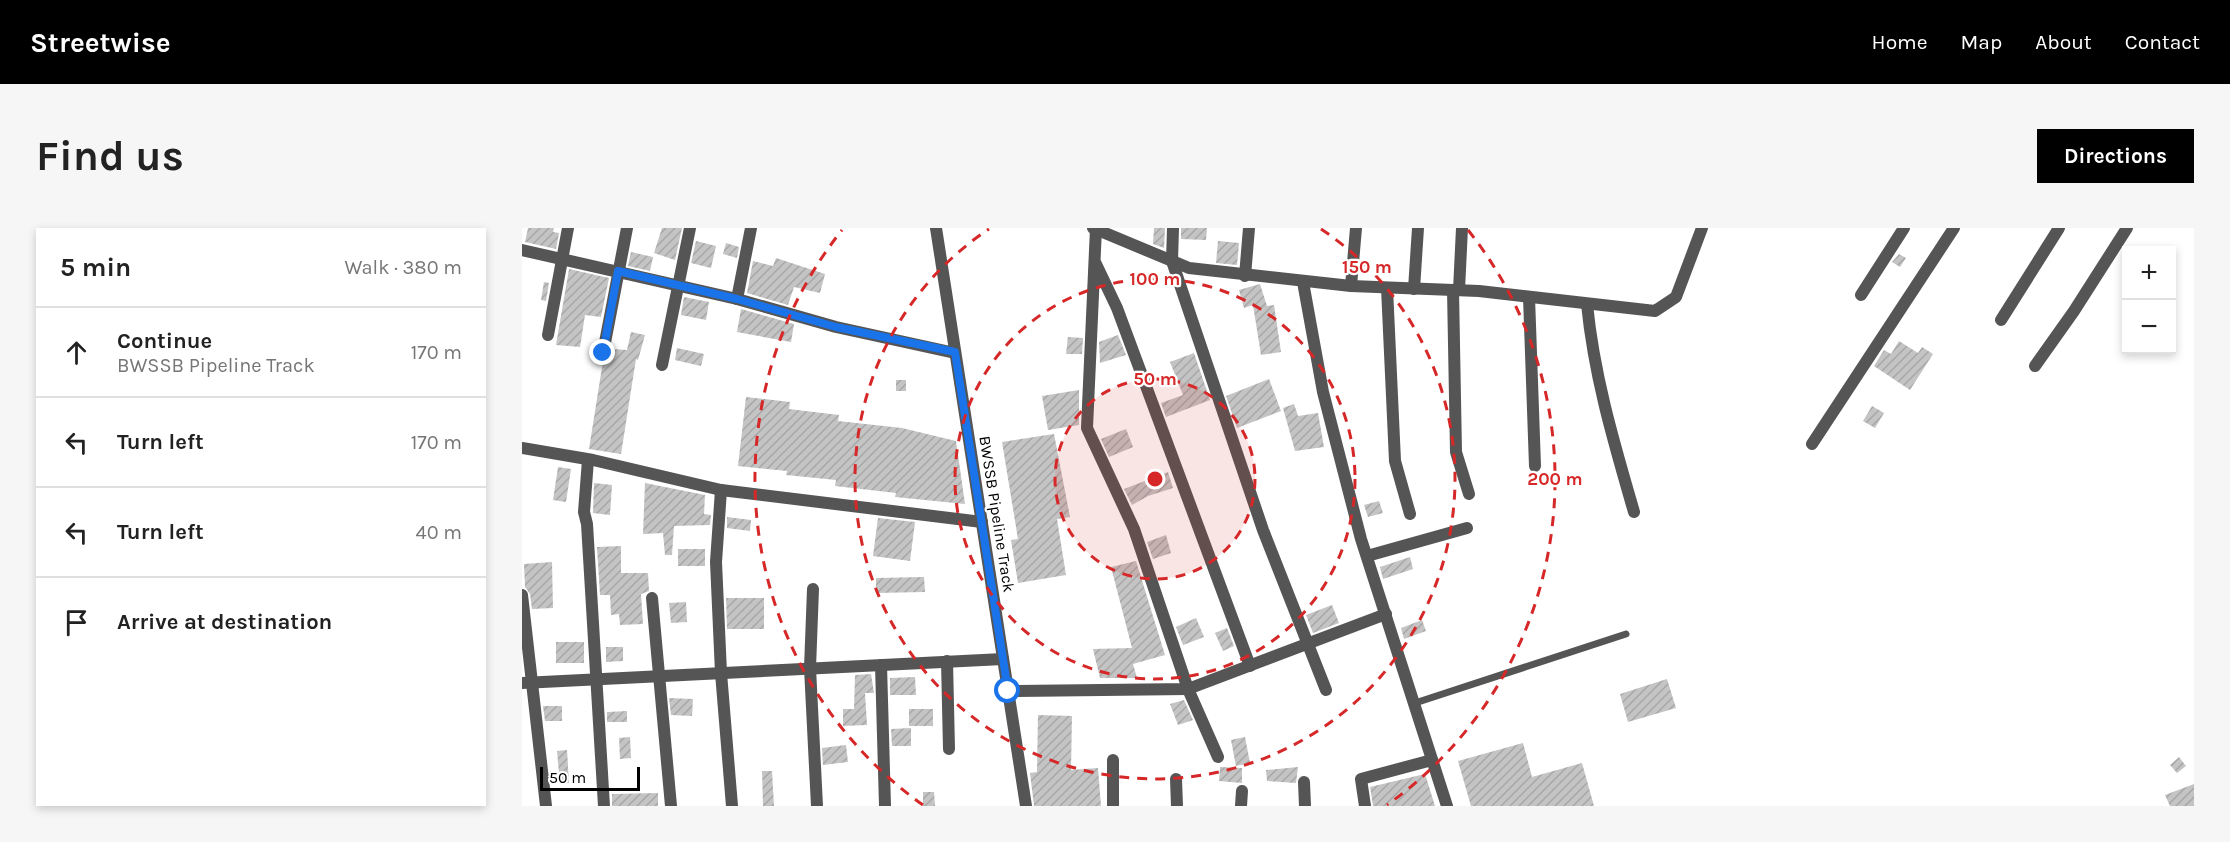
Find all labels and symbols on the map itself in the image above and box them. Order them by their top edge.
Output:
text: 150 m [1342,256,1392,278]
text: 100 m [1130,268,1180,290]
route end [589,339,615,365]
text: 50 m [1133,368,1177,390]
street label: BWSSB Pipeline Track [975,434,1019,594]
text: 200 m [1527,468,1583,490]
centre of rings [1145,469,1165,489]
route start [994,677,1020,703]
scale bar [540,764,640,792]

